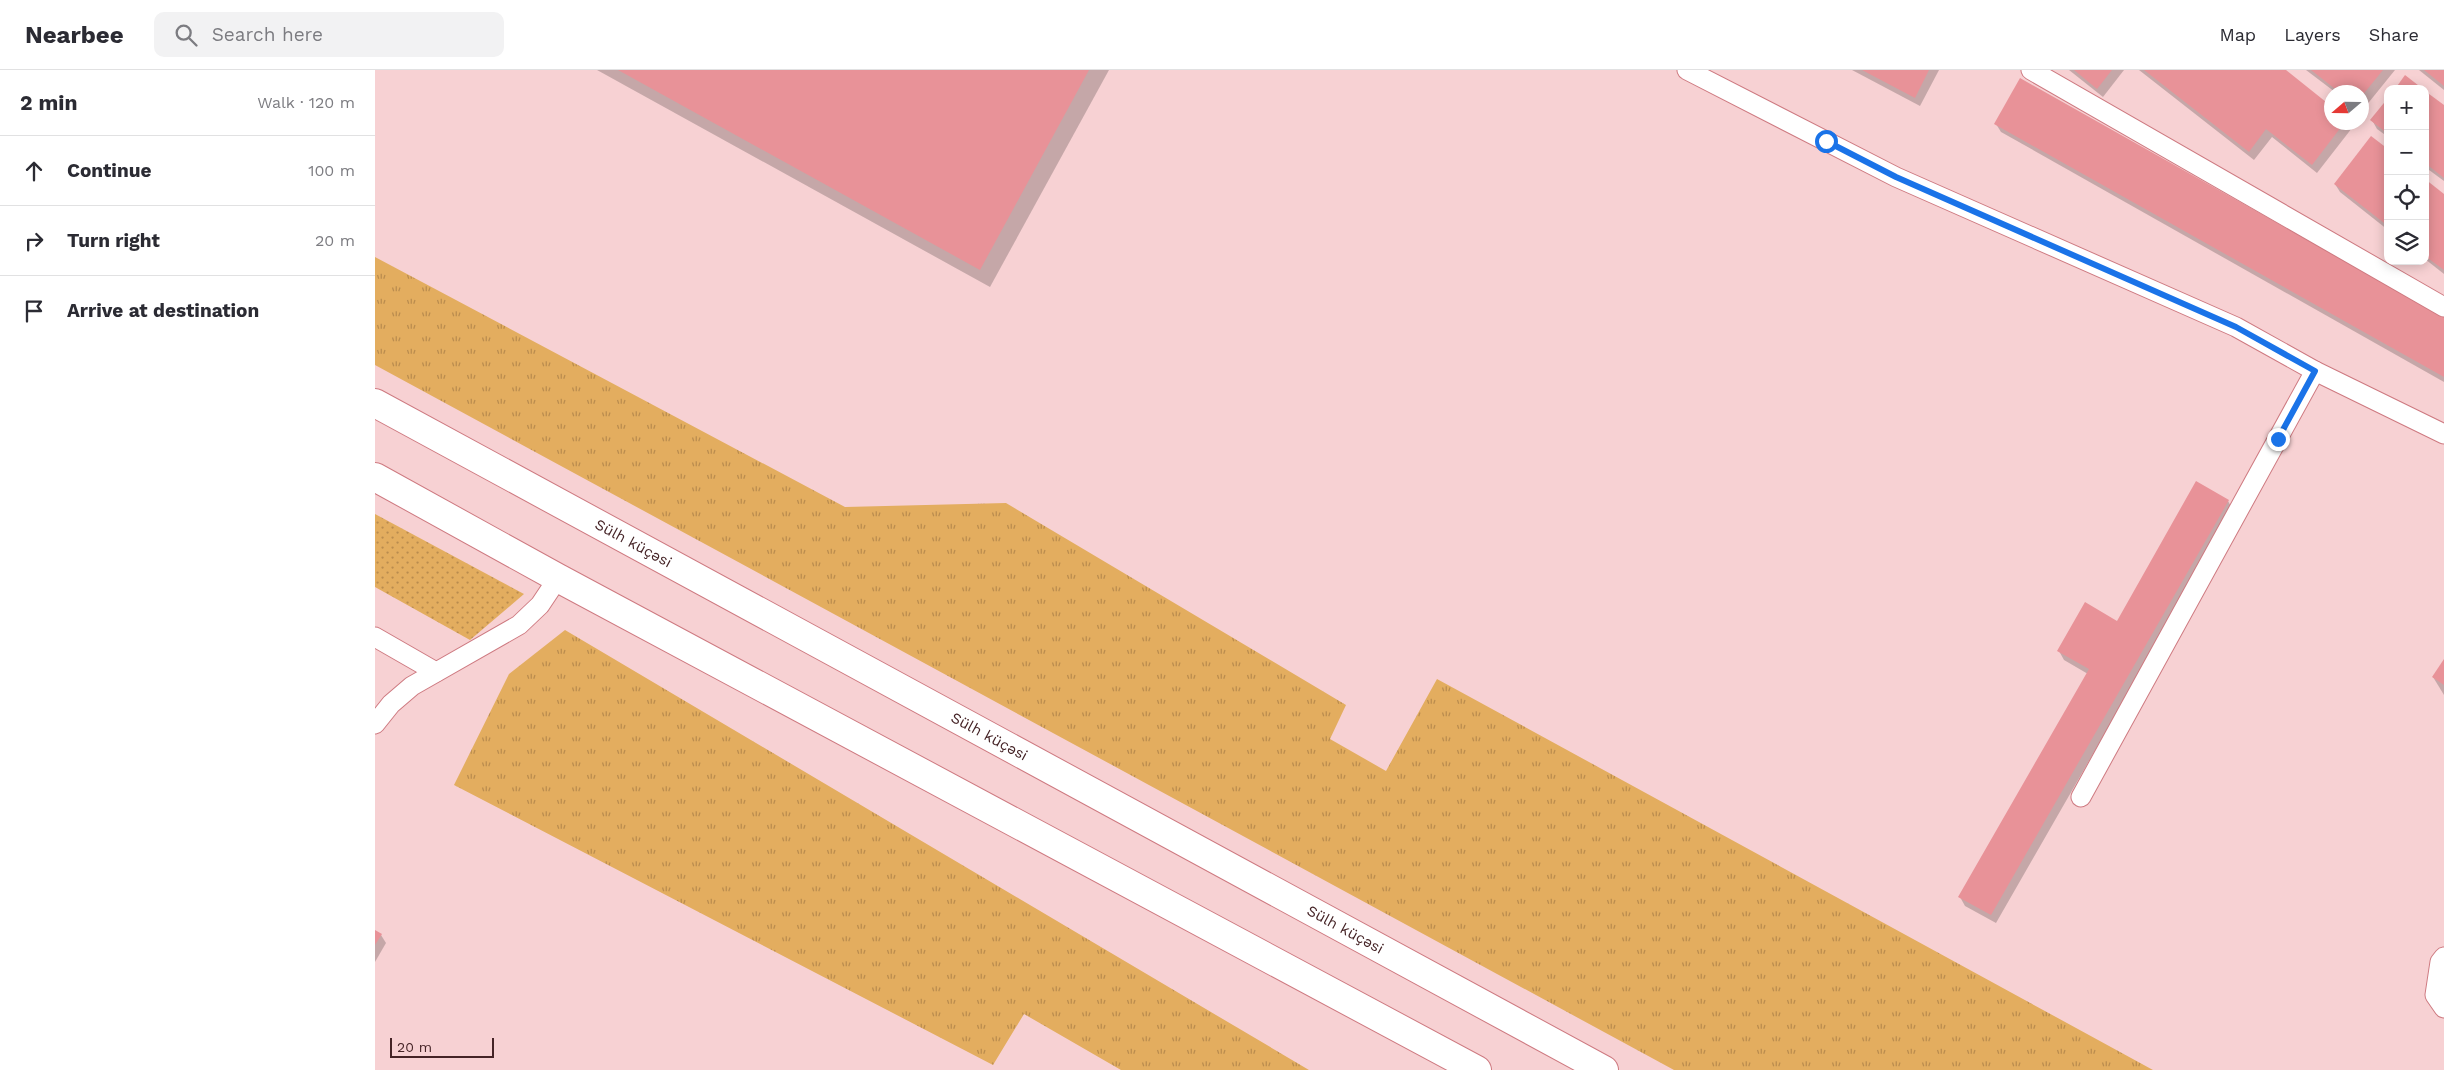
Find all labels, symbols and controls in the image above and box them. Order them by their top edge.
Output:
search box [154,12,504,57]
text: Nearbee [25,21,124,49]
icon: search [172,21,200,49]
text: Search here [212,23,323,46]
text: Map [2219,24,2256,45]
text: Layers [2284,24,2341,45]
text: Share [2369,24,2419,45]
north arrow [2324,85,2369,130]
map controls [2384,85,2429,265]
button: + [2384,85,2429,130]
text: 2 min [20,90,77,115]
text: Walk · 120 m [257,93,355,112]
route start [1815,130,1838,153]
button: − [2384,130,2429,175]
icon: ahead [20,157,48,185]
text: Continue [67,159,151,182]
text: 100 m [308,161,355,180]
button: locate [2384,175,2429,220]
button: layers [2384,220,2429,265]
icon: right [20,227,48,255]
text: Turn right [67,229,160,252]
text: 20 m [315,231,355,250]
icon: arrive [20,297,48,325]
text: Arrive at destination [67,299,259,322]
route end [2267,428,2290,451]
street label: Sülh küçəsi [592,515,675,571]
street label: Sülh küçəsi [948,708,1031,764]
street label: Sülh küçəsi [1304,902,1387,958]
scale bar [390,1035,494,1058]
text: 20 m [397,1039,432,1055]

